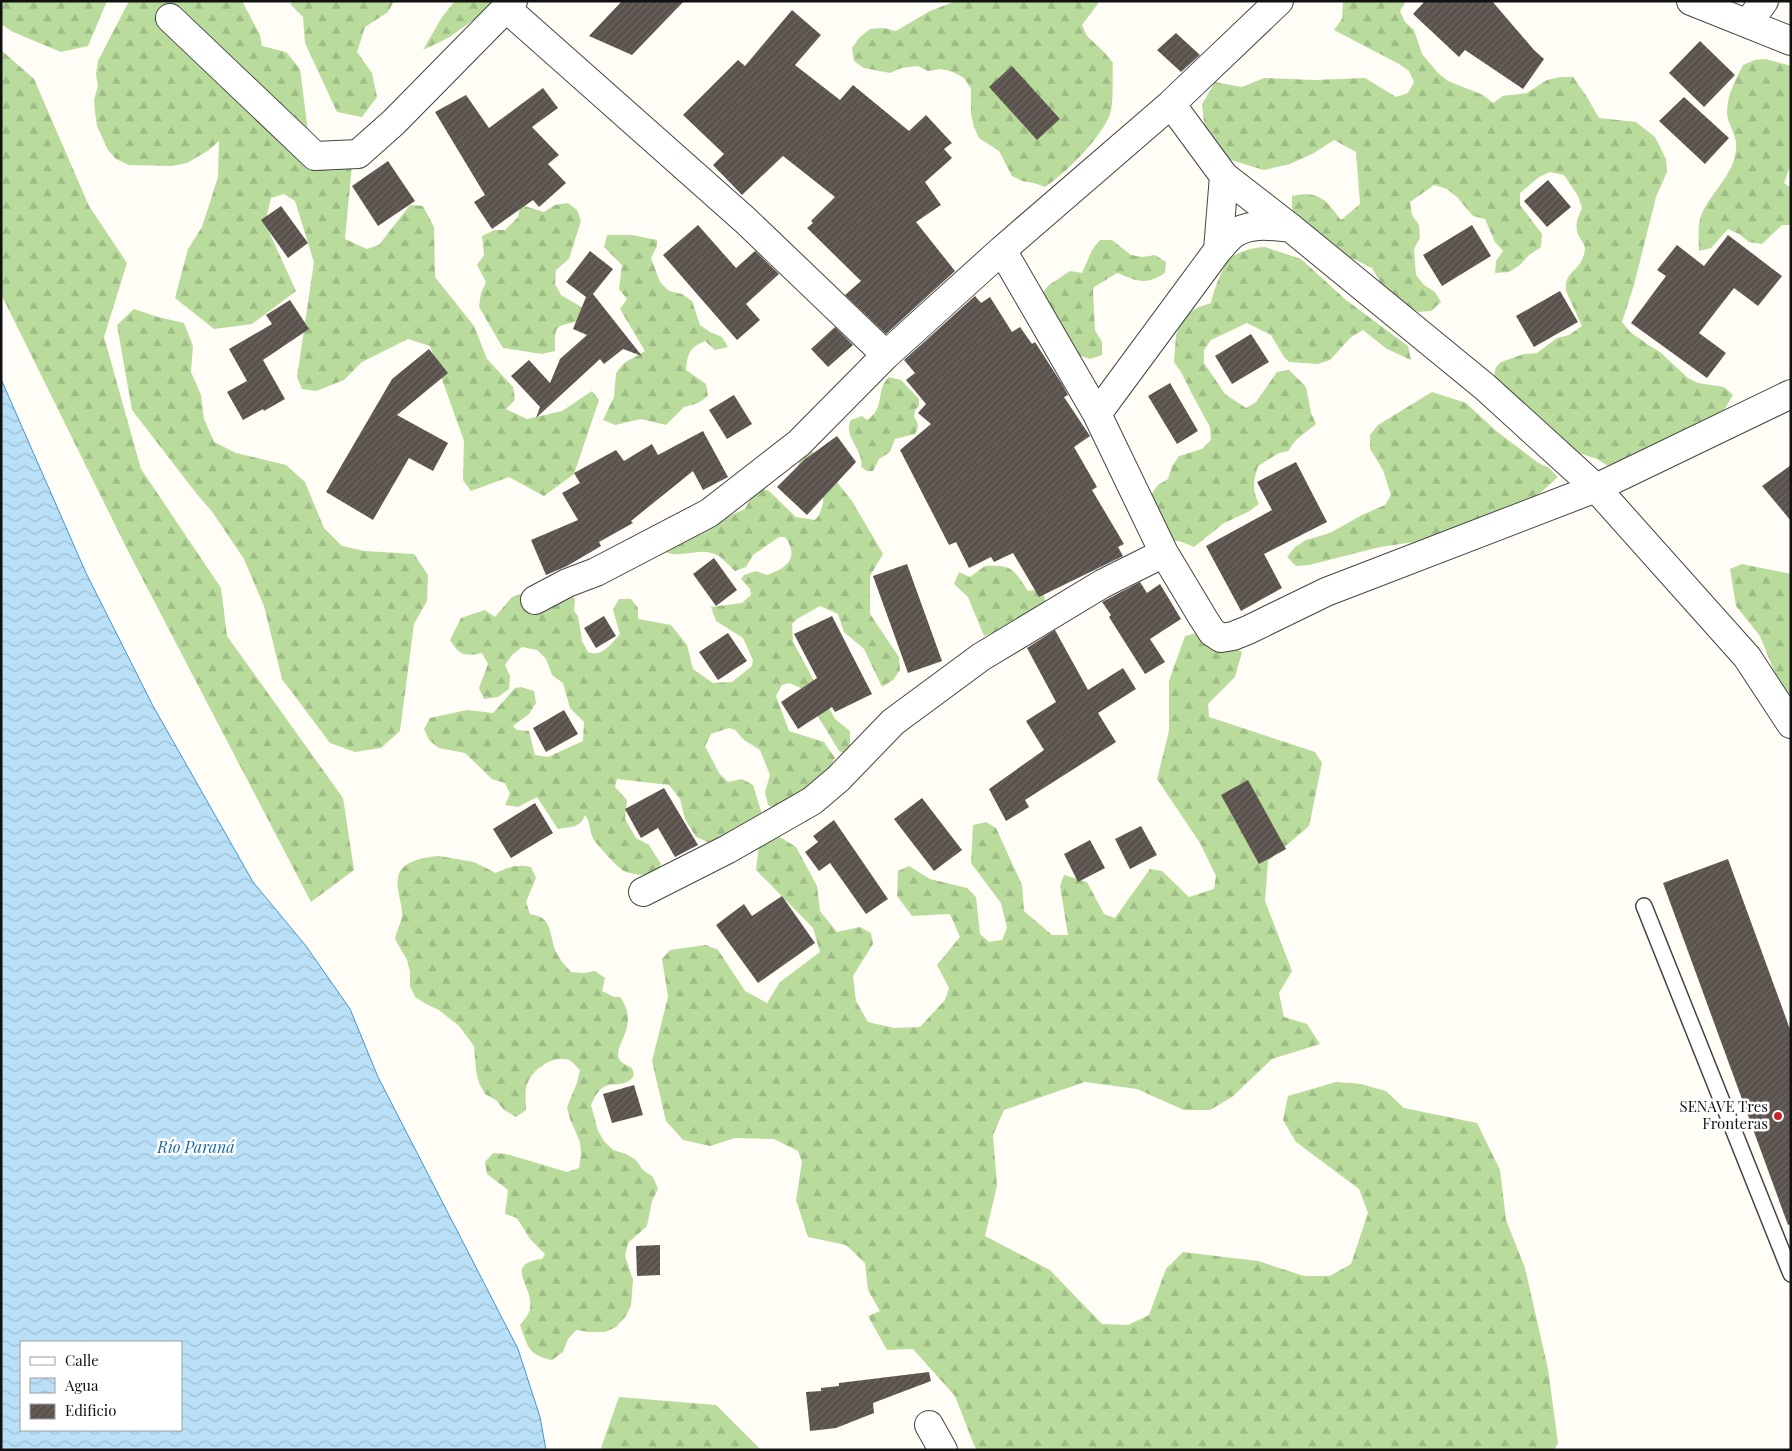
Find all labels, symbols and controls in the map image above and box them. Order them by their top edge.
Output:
place label: SENAVE Tres Fronteras [1680,1096,1768,1133]
marker: SENAVE Tres Fronteras [1772,1110,1784,1122]
water label: Río Paraná [156,1136,235,1157]
legend [20,1341,182,1431]
text: Calle [65,1350,99,1370]
text: Agua [64,1375,99,1395]
text: Edificio [65,1400,116,1420]

